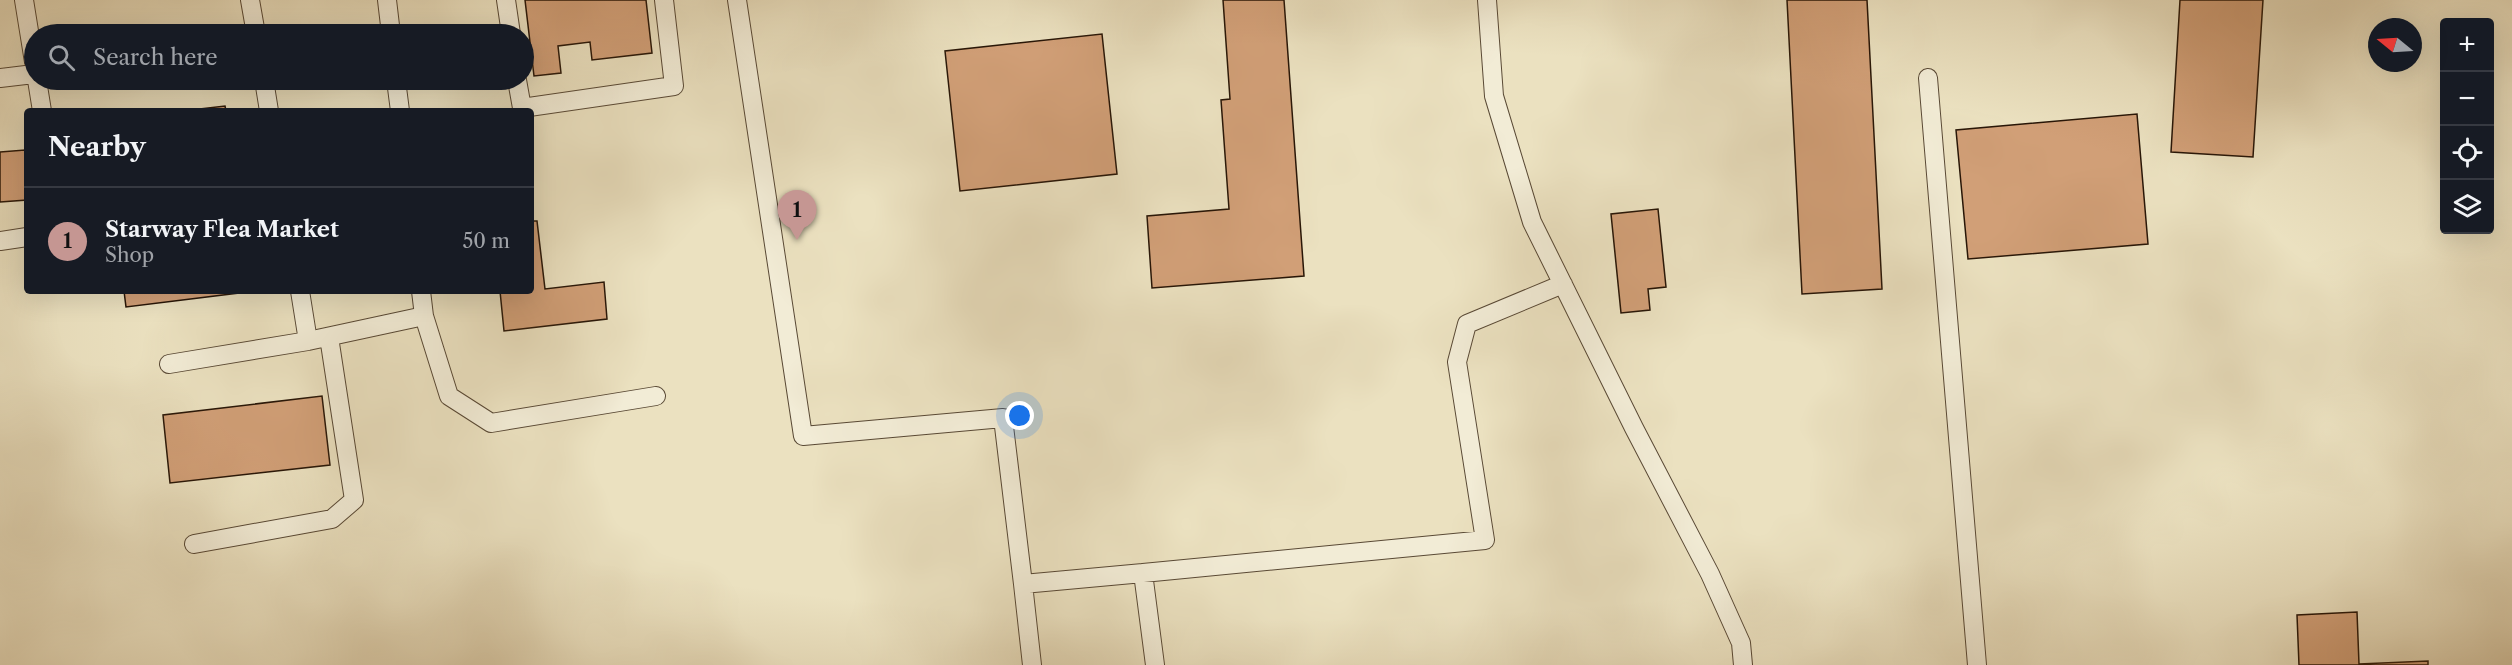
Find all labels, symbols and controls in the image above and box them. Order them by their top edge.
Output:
north arrow [2368,18,2422,72]
map controls [2440,18,2494,234]
button: + [2440,18,2494,72]
search box [24,24,534,90]
icon: search [45,41,78,74]
text: Search here [93,44,218,71]
button: − [2440,72,2494,126]
button: locate [2440,126,2494,180]
text: Nearby [48,131,146,163]
button: layers [2440,180,2494,234]
pin: 1 [778,190,816,240]
text: Starway Flea Market [105,216,339,243]
text: 1 [63,229,72,253]
text: 50 m [463,229,510,253]
text: Shop [105,243,154,267]
your location [1005,401,1034,430]

